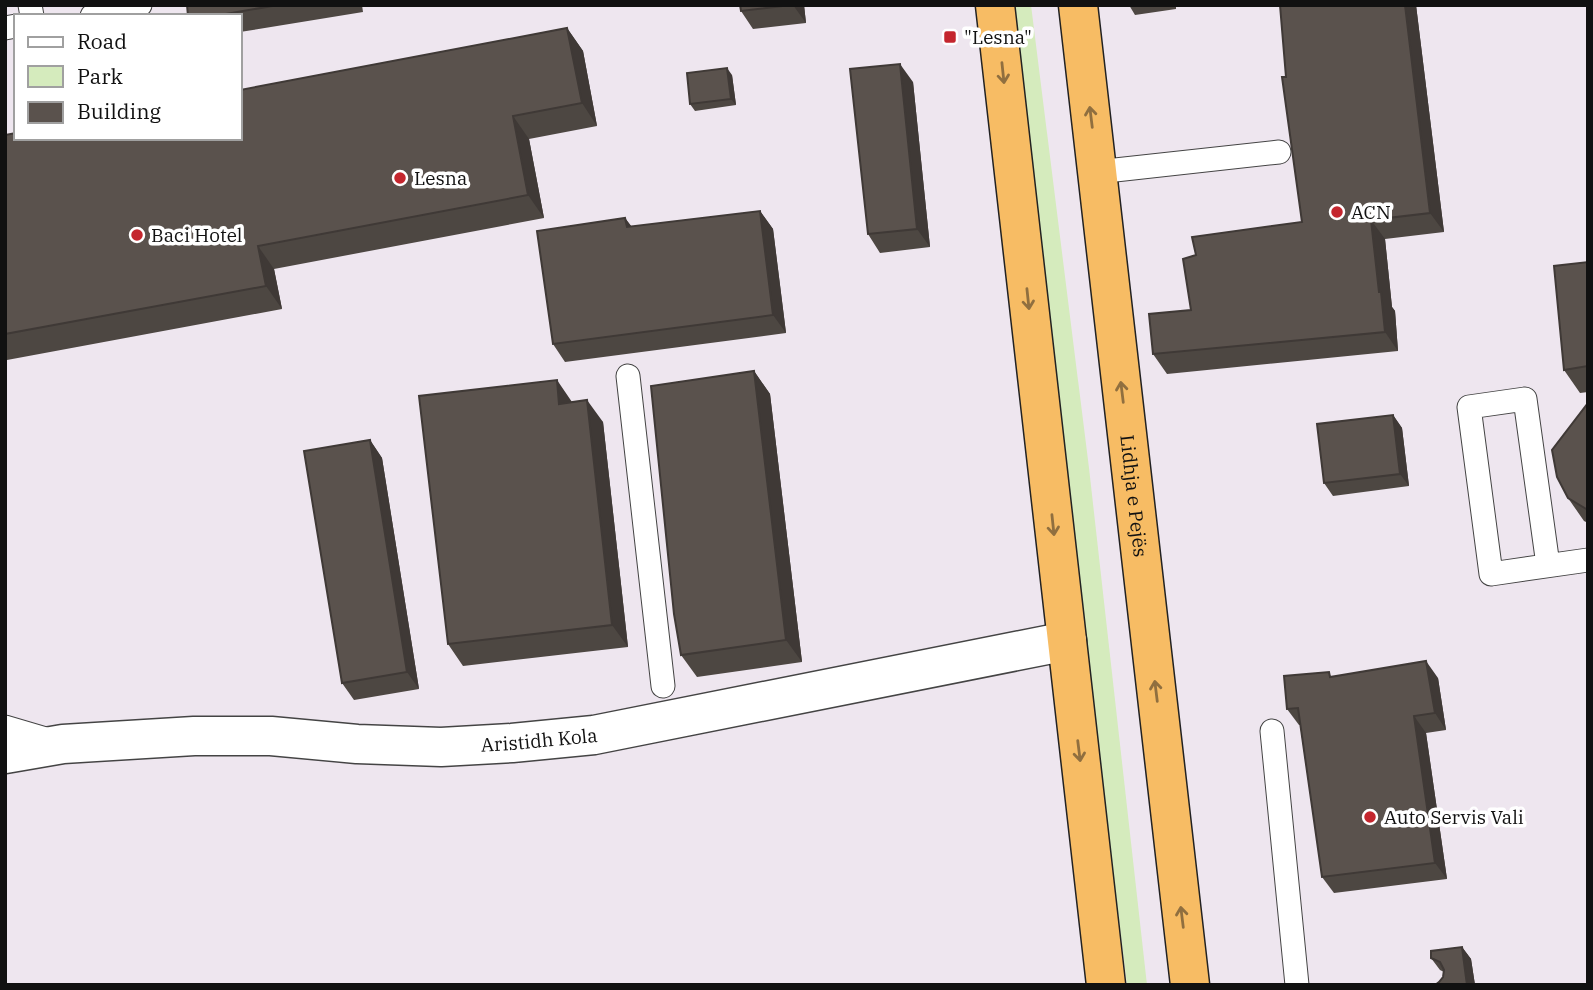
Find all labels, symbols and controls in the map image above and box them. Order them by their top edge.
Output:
legend [14,14,242,140]
place label: "Lesna" [964,25,1032,49]
text: Road [77,27,127,55]
marker: "Lesna" [942,29,958,45]
one-way arrow [996,61,1009,84]
text: Park [77,62,124,90]
text: Building [77,97,162,125]
one-way arrow [1084,106,1097,129]
place label: Lesna [414,166,467,190]
marker: Lesna [392,170,408,186]
place label: ACN [1351,200,1391,224]
marker: ACN [1329,204,1345,220]
place label: Baci Hotel [151,223,243,247]
marker: Baci Hotel [129,227,145,243]
one-way arrow [1022,287,1035,310]
one-way arrow [1116,381,1129,404]
street label: Lidhja e Pejës [1115,433,1153,558]
one-way arrow [1047,513,1060,536]
one-way arrow [1150,680,1163,703]
street label: Aristidh Kola [480,723,599,757]
one-way arrow [1073,739,1086,762]
place label: Auto Servis Vali [1384,805,1524,829]
marker: Auto Servis Vali [1362,809,1378,825]
one-way arrow [1175,906,1188,929]

